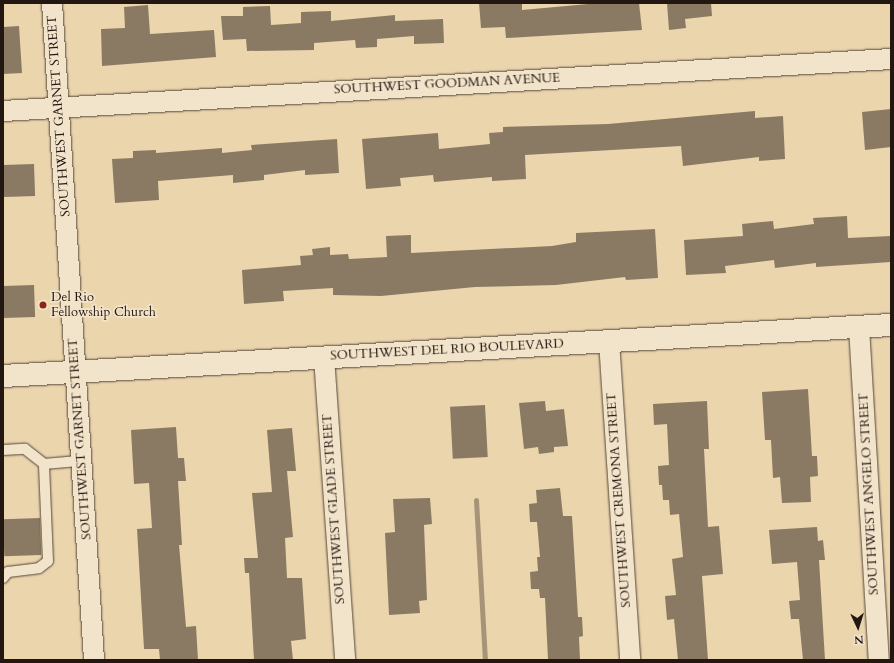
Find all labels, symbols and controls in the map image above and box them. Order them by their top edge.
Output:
street label: SOUTHWEST GARNET STREET [44,15,74,217]
street label: SOUTHWEST GOODMAN AVENUE [333,70,561,98]
place label: Del Rio Fellowship Church [51,290,156,321]
marker: Del Rio Fellowship Church [38,300,48,310]
street label: SOUTHWEST DEL RIO BOULEVARD [330,336,564,364]
street label: SOUTHWEST GARNET STREET [65,338,95,540]
street label: SOUTHWEST CREMONA STREET [604,392,634,608]
street label: SOUTHWEST ANGELO STREET [856,392,882,596]
street label: SOUTHWEST GLADE STREET [320,413,348,605]
north arrow [838,607,878,647]
text: N [854,632,864,647]

